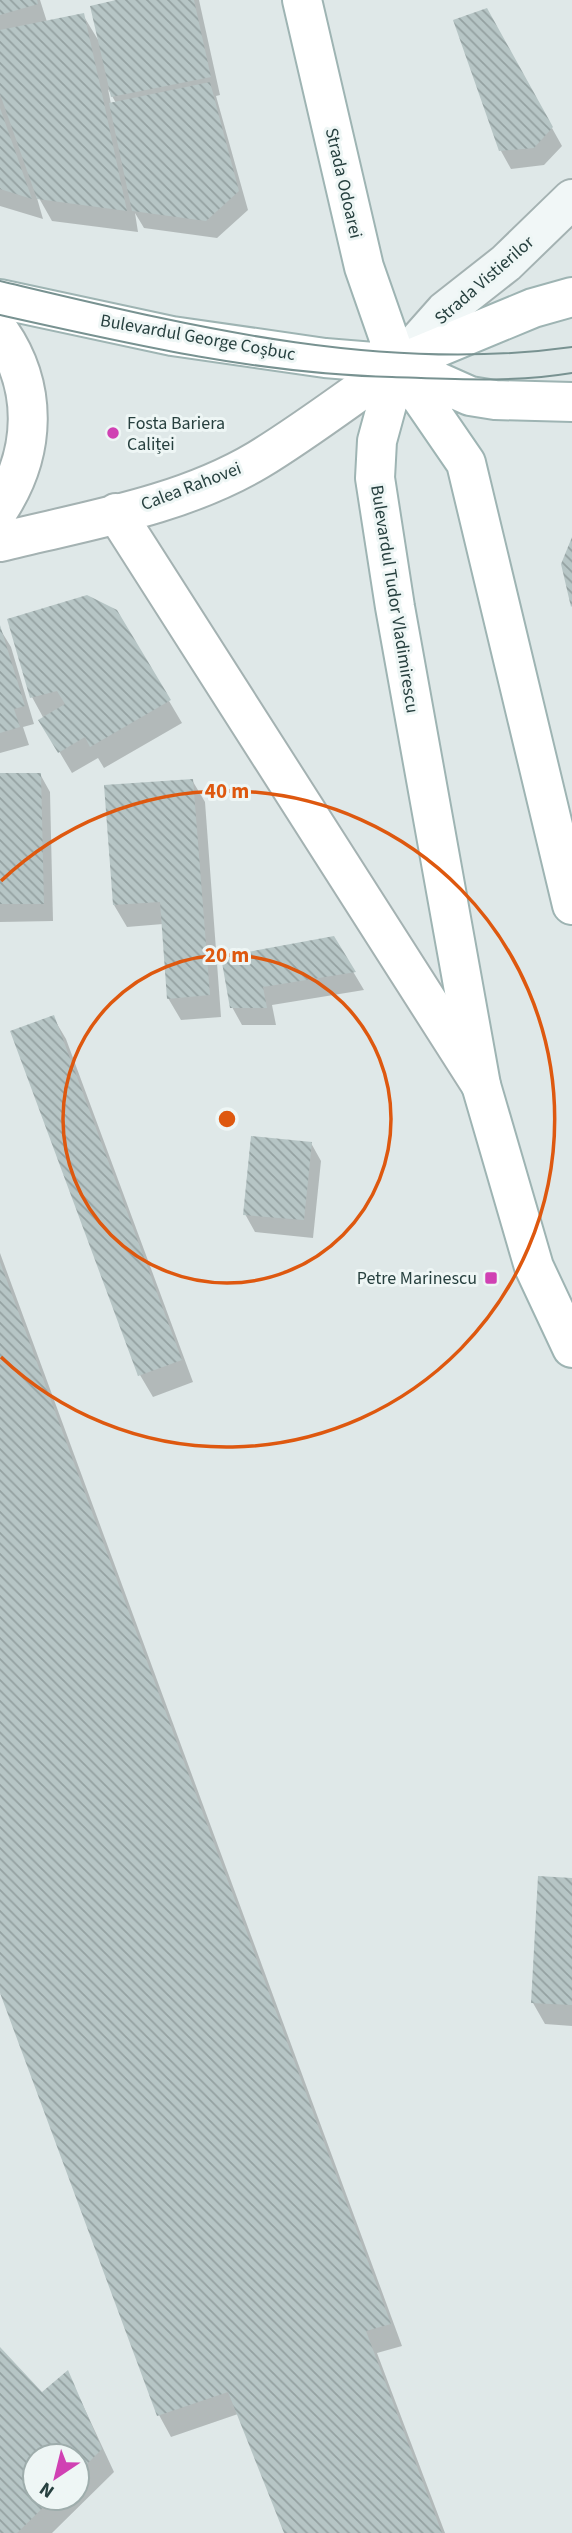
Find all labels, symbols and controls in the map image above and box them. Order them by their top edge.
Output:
street label: Strada Odoarei [319,125,368,241]
street label: Strada Vistierilor [429,230,540,331]
street label: Bulevardul George Coșbuc [98,308,298,367]
place label: Fosta Bariera Caliței [127,411,225,457]
marker: Fosta Bariera Caliței [105,425,121,441]
street label: Calea Rahovei [137,456,245,517]
street label: Bulevardul Tudor Vladimirescu [364,483,425,715]
text: 40 m [205,776,249,806]
text: 20 m [205,940,249,970]
centre of rings [215,1107,239,1131]
place label: Petre Marinescu [357,1266,477,1291]
marker: Petre Marinescu [483,1270,499,1286]
north arrow [21,2442,91,2512]
text: N [34,2475,60,2504]

